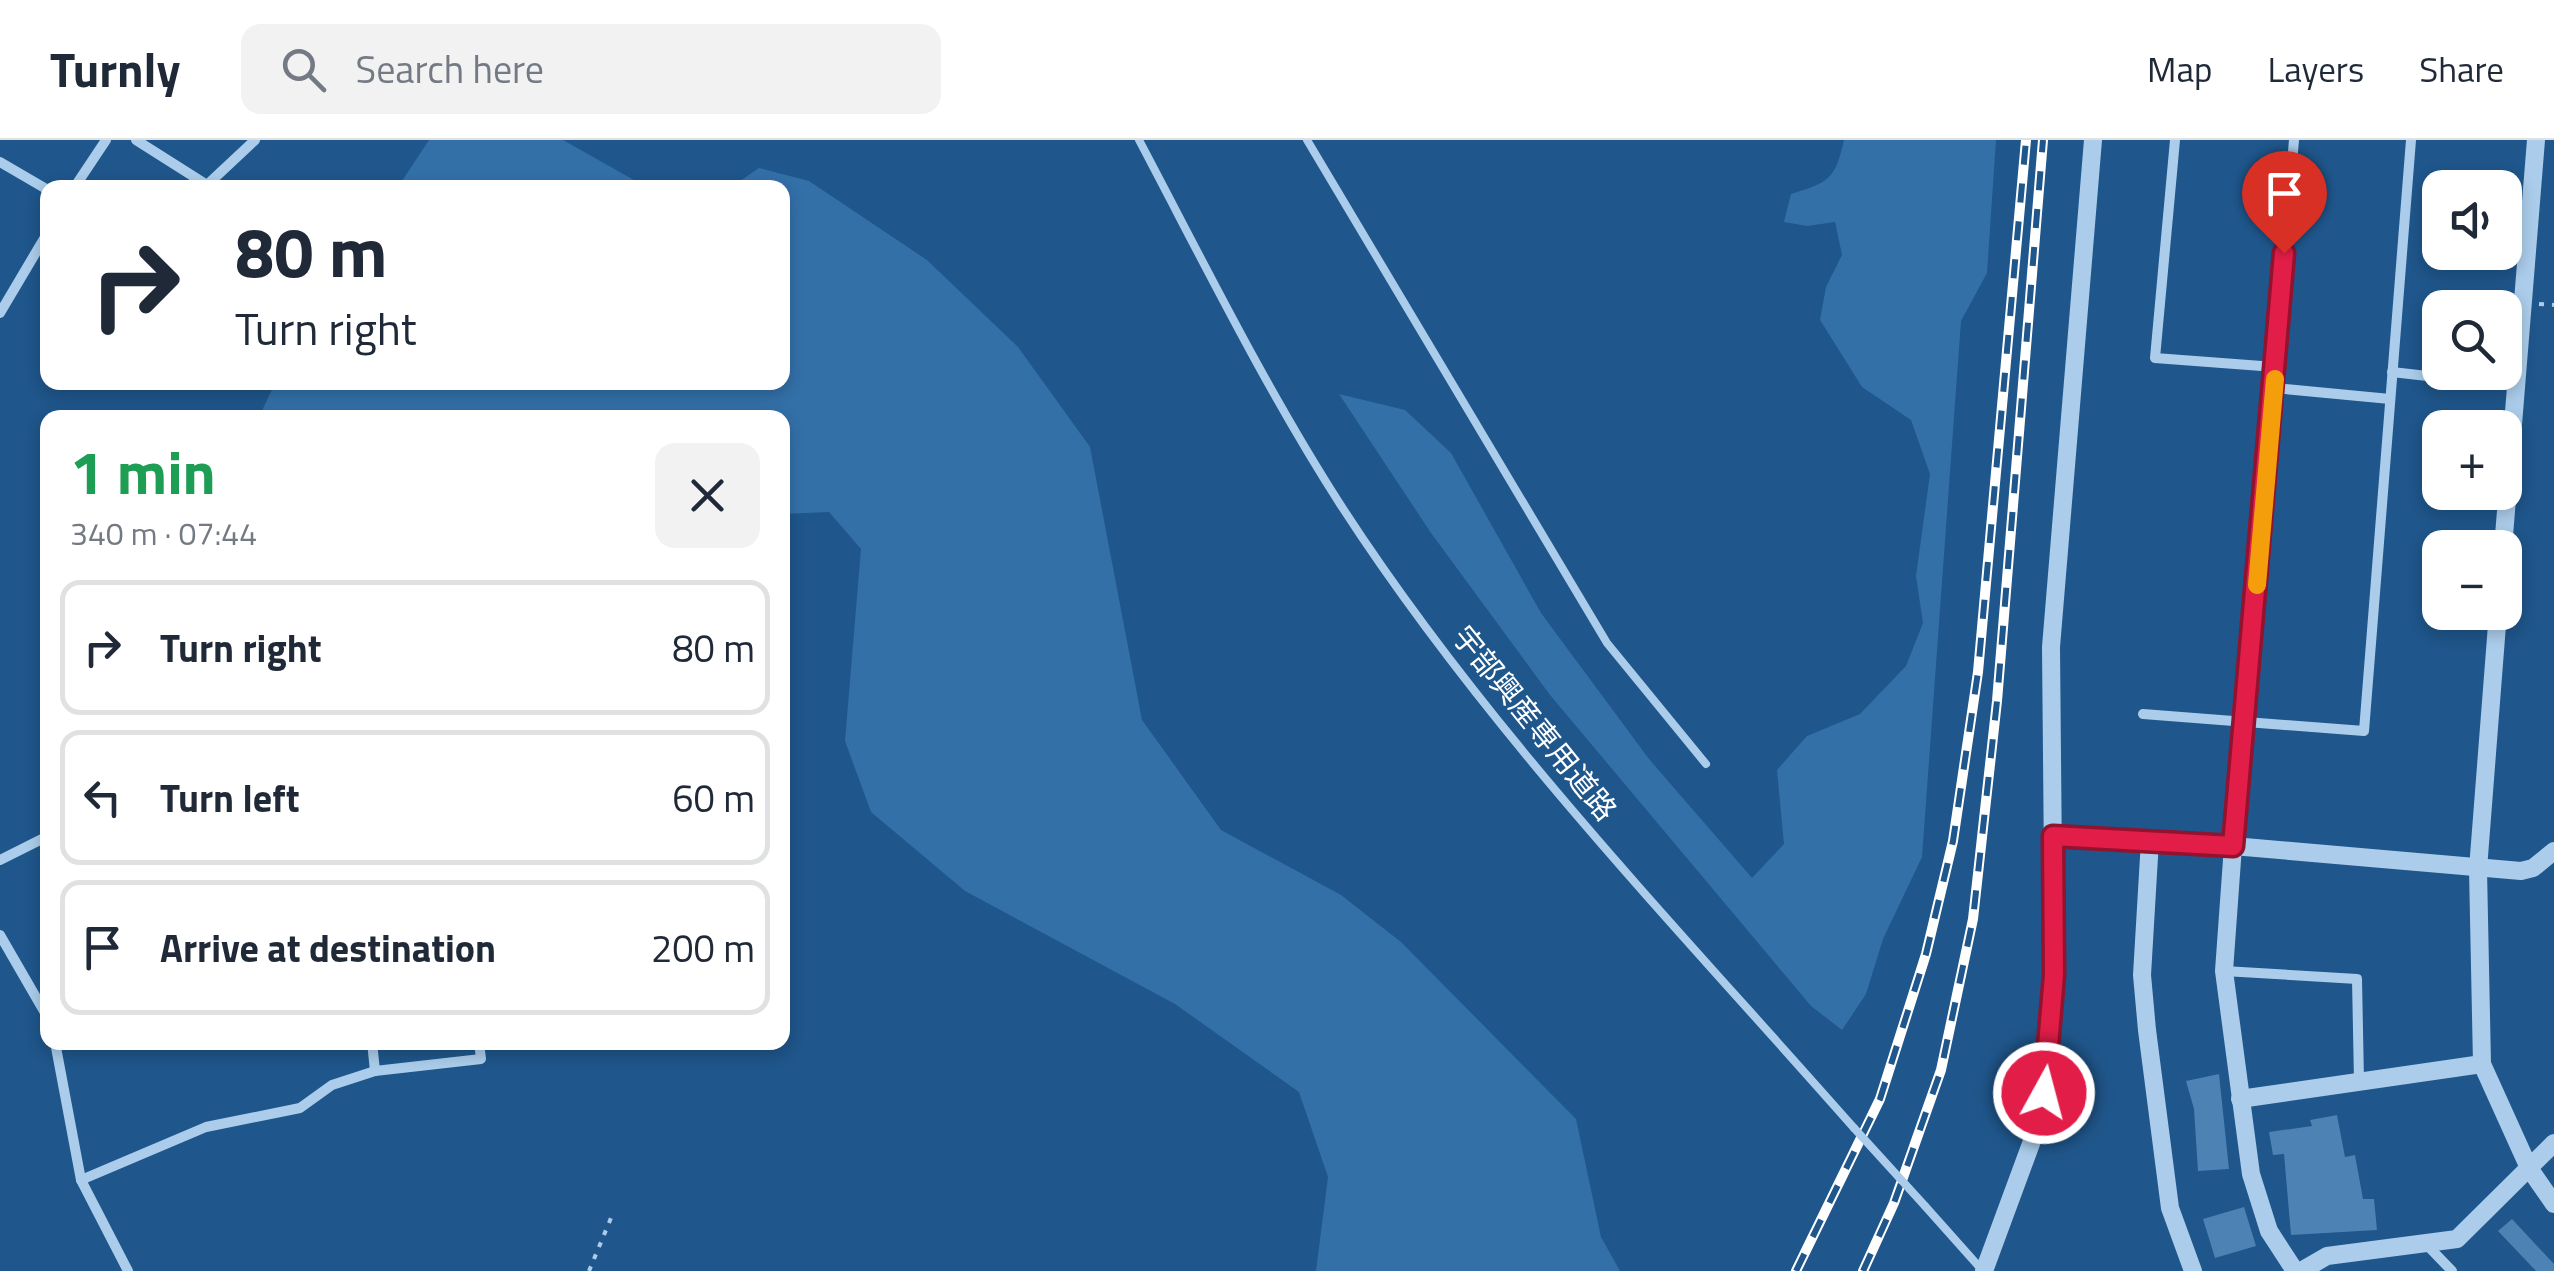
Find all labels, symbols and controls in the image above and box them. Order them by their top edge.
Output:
search box [241,24,941,114]
text: Turnly [50,33,181,106]
text: Search here [356,40,544,98]
icon: search [276,42,331,97]
text: Map [2147,42,2212,96]
text: Layers [2267,42,2364,96]
text: Share [2419,42,2504,96]
pin [2242,151,2327,254]
icon: arrive [2257,166,2312,221]
map controls [2422,170,2522,630]
button: sound [2422,170,2522,270]
text: 80 m [235,198,388,304]
icon: right [70,220,200,350]
button: search [2422,290,2522,390]
text: Turn right [235,294,417,362]
button: + [2422,410,2522,510]
text: 1 min [70,426,216,517]
button: close [655,443,760,548]
text: 340 m · 07:44 [70,509,257,557]
button: − [2422,530,2522,630]
street label: 宇部興産専用道路 [1442,615,1628,831]
text: Turn right [160,619,322,677]
text: 80 m [672,619,755,677]
icon: right [75,620,130,675]
text: Turn left [160,769,300,827]
text: 60 m [672,769,755,827]
icon: left [75,770,130,825]
text: Arrive at destination [160,919,496,977]
text: 200 m [651,919,755,977]
icon: arrive [75,920,130,975]
position arrow [1992,1041,2096,1145]

